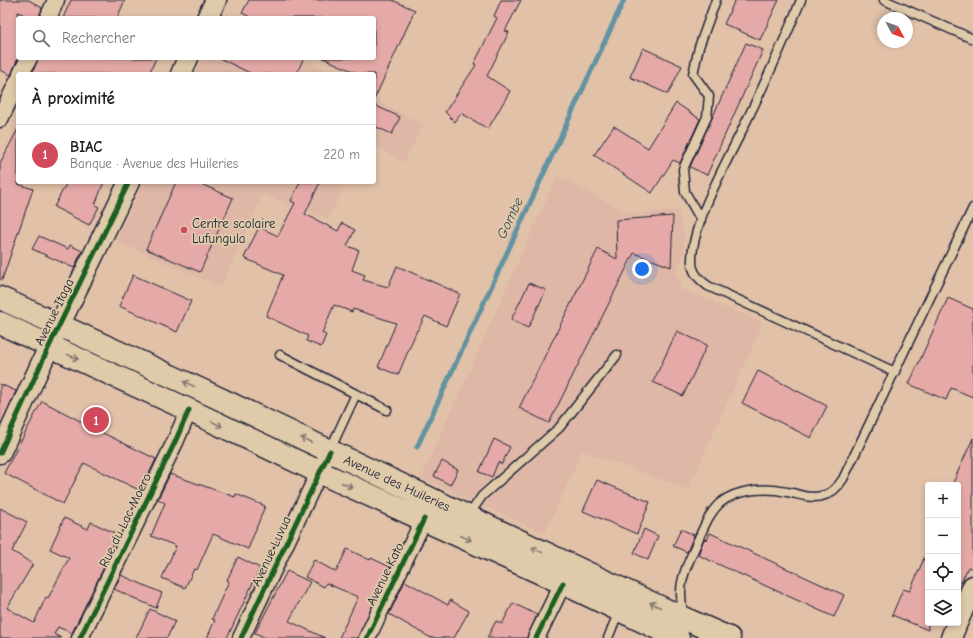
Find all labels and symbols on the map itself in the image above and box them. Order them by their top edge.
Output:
north arrow [877,12,913,48]
water label: Gombe [493,195,527,241]
place label: Centre scolaire Lufungula [192,216,276,246]
marker: Centre scolaire Lufungula [179,225,189,235]
your location [632,259,652,279]
street label: Avenue Itaga [31,276,77,348]
one-way arrow [67,354,79,362]
one-way arrow [183,380,195,387]
pin: 1 [83,405,109,435]
one-way arrow [211,420,223,428]
one-way arrow [301,436,313,443]
street label: Avenue des Huileries [342,452,452,514]
street label: Rue du Lac Moero [96,470,154,569]
one-way arrow [341,482,353,489]
street label: Avenue Luvua [248,514,294,588]
one-way arrow [459,535,471,543]
street label: Avenue Kato [363,540,407,608]
one-way arrow [532,546,544,553]
one-way arrow [649,601,661,608]

